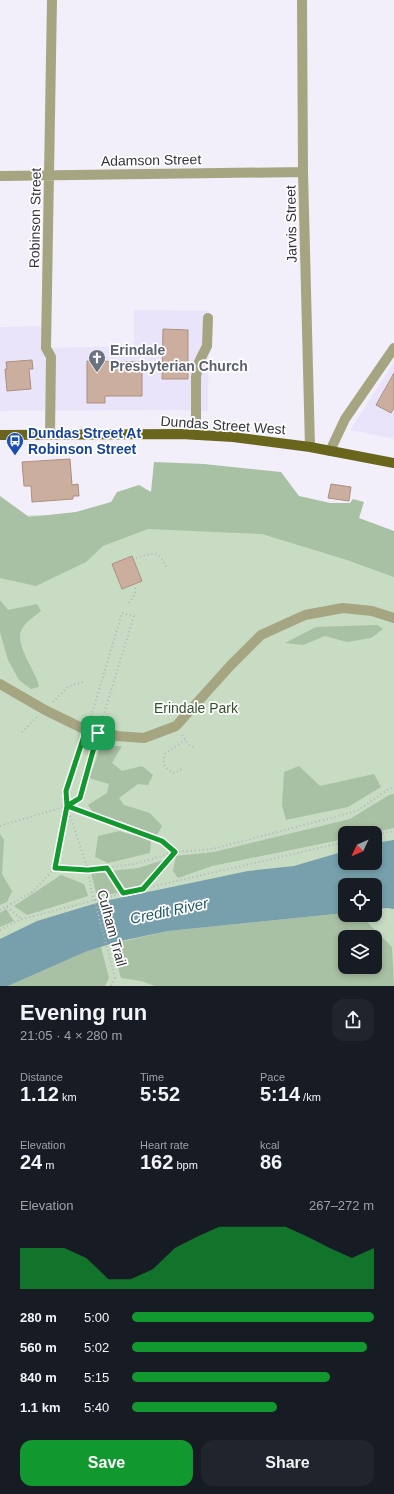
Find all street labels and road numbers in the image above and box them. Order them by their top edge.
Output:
street label: Adamson Street [101,151,201,169]
street label: Robinson Street [26,168,44,268]
street label: Jarvis Street [282,185,300,263]
street label: Dundas Street West [160,413,286,437]
street label: Culham Trail [94,888,130,968]

